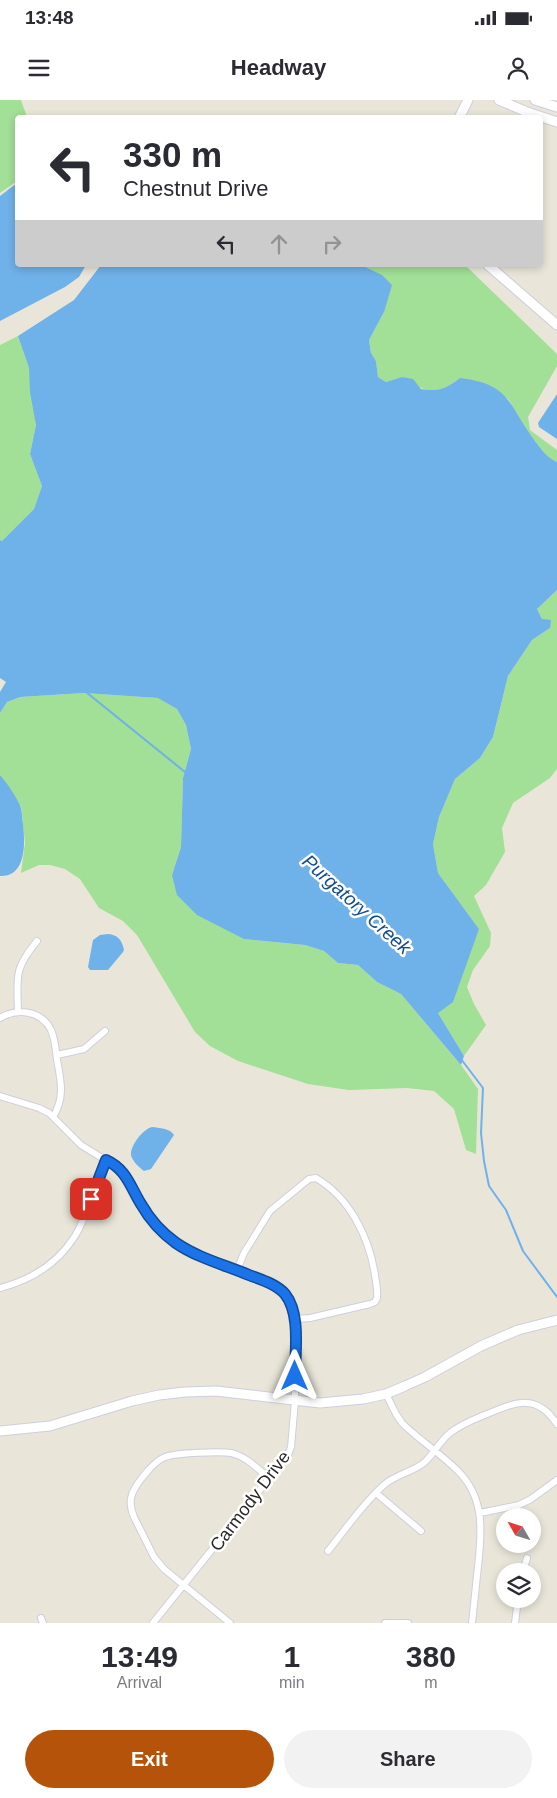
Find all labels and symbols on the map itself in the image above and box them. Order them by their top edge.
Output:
water label: Purgatory Creek [298,850,416,959]
pin [70,1178,112,1220]
position arrow [268,1349,320,1401]
street label: Carmody Drive [206,1447,294,1555]
north arrow [496,1508,541,1552]

